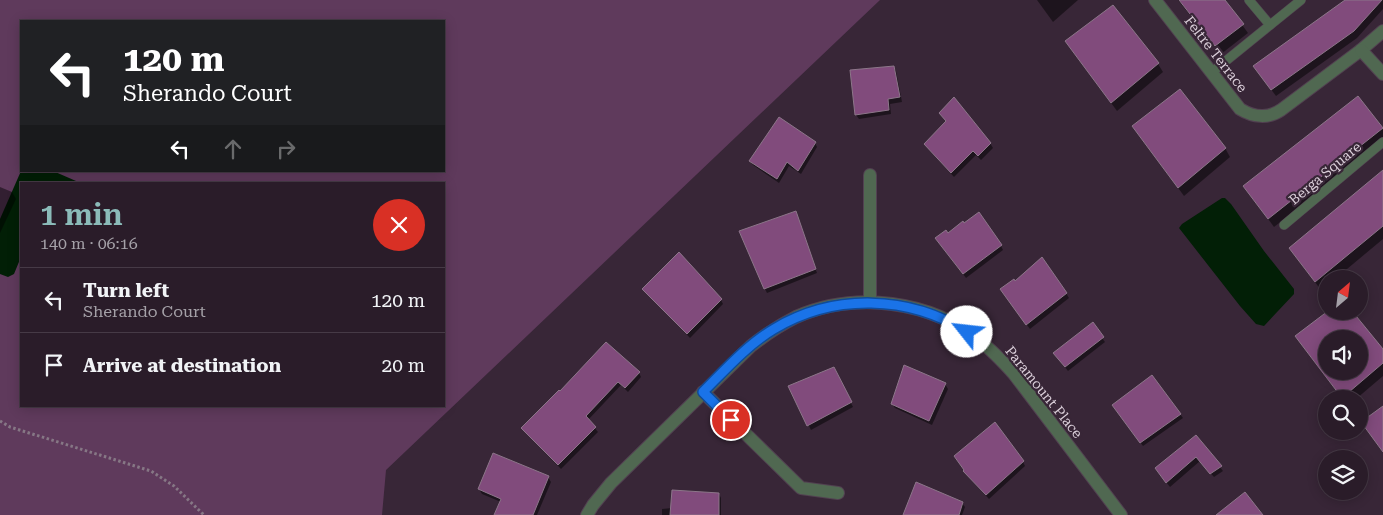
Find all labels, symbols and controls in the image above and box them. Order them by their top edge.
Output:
street label: Feltre Terrace [1181,13,1251,95]
text: 120 m [123,39,224,80]
icon: left [40,40,105,105]
text: Sherando Court [123,81,292,106]
icon: left [166,135,194,163]
icon: ahead [219,135,247,163]
icon: right [272,135,300,163]
street label: Berga Square [1286,138,1364,208]
text: 1 min [40,197,123,232]
button: close [373,199,425,251]
text: 140 m · 06:16 [40,234,138,253]
north arrow [1318,270,1368,320]
map controls [1318,270,1368,500]
text: Turn left [83,279,169,302]
icon: left [40,286,68,314]
text: 120 m [371,289,425,312]
text: Sherando Court [83,302,206,321]
position arrow [940,305,992,357]
button: sound [1318,330,1368,380]
street label: Paramount Place [1002,343,1086,441]
icon: arrive [40,351,68,379]
text: Arrive at destination [83,354,281,377]
text: 20 m [382,354,425,377]
button: search [1318,390,1368,440]
pin [710,399,752,441]
icon: arrive [717,406,745,434]
button: layers [1318,450,1368,500]

